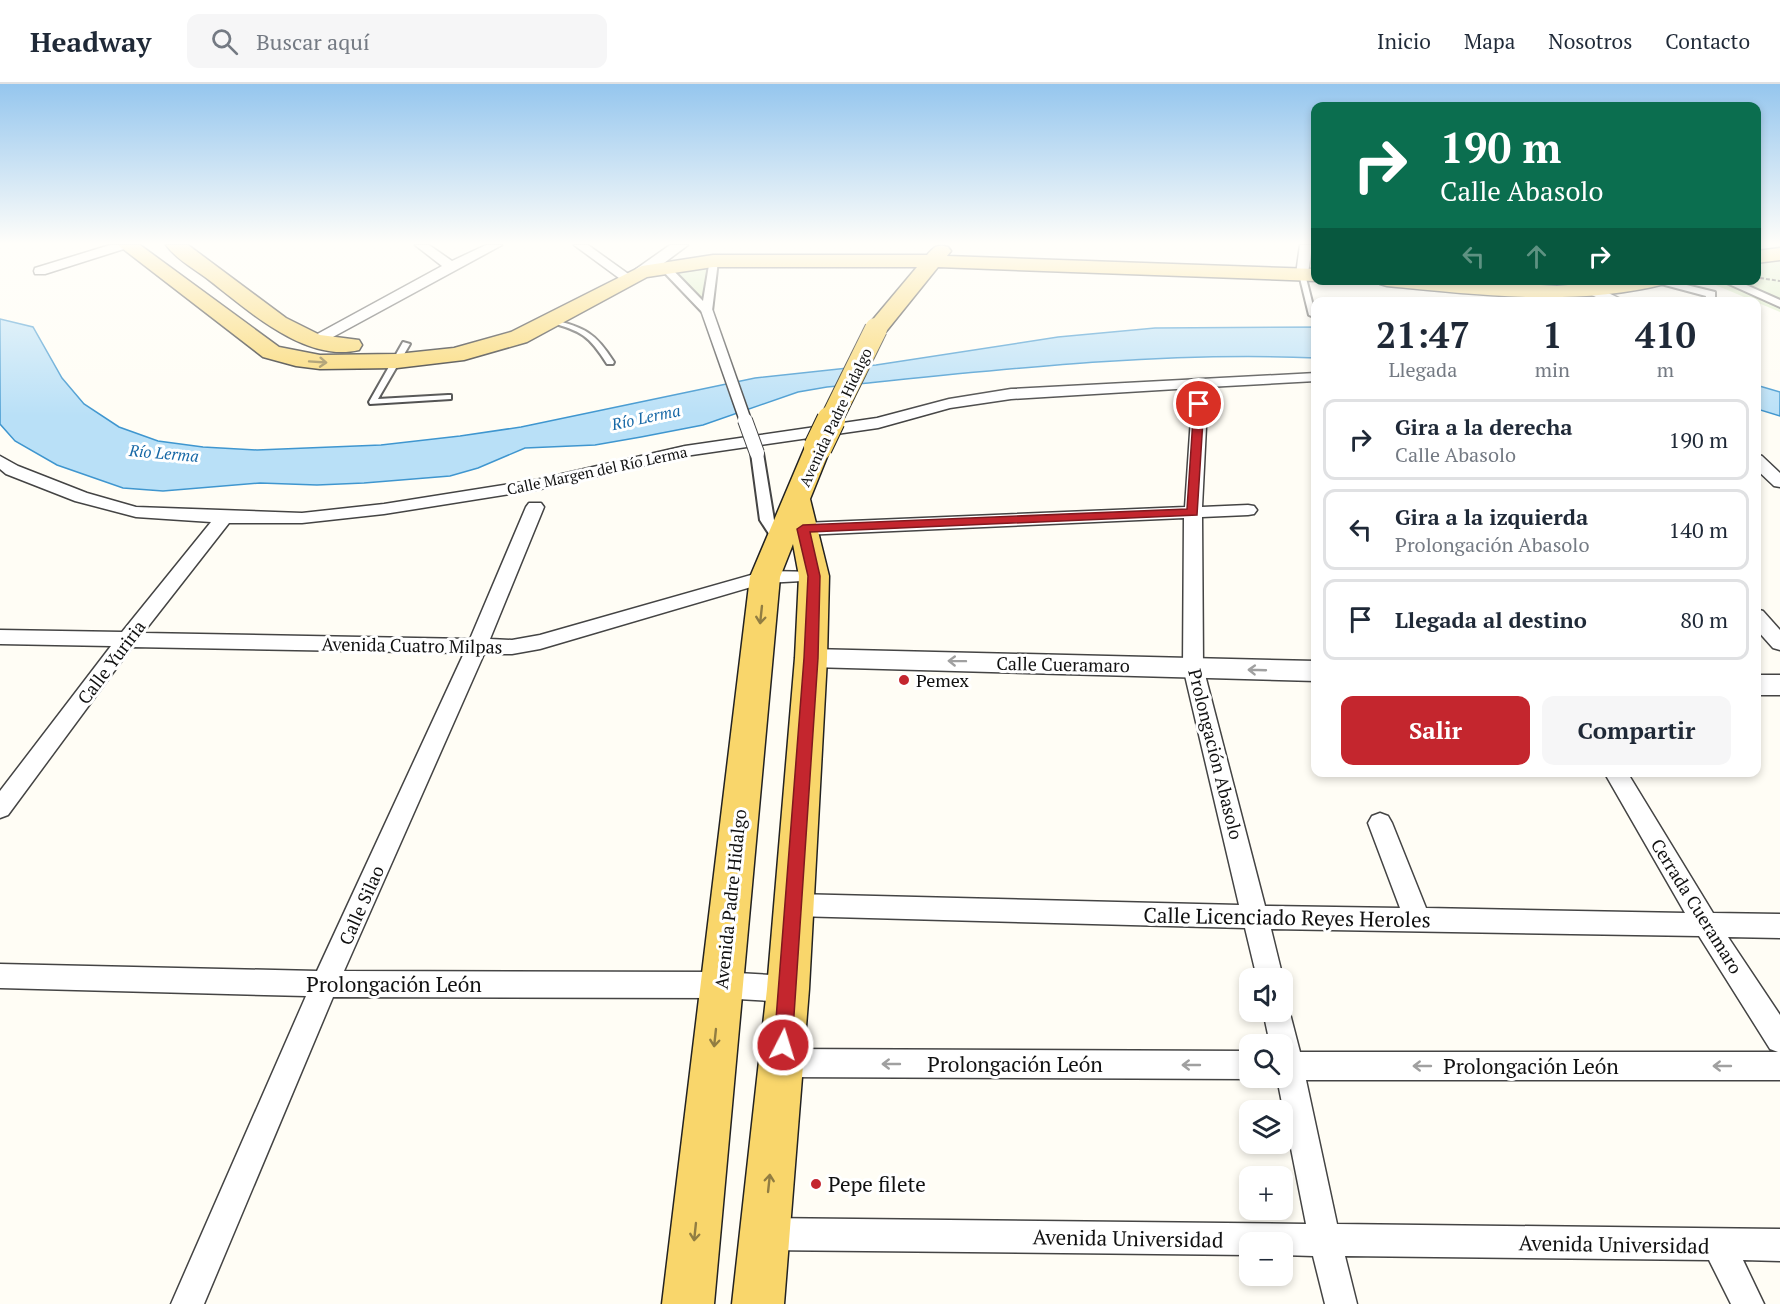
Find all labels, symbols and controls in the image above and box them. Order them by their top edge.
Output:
search box [187,14,607,68]
text: Headway [30,23,151,60]
icon: search [208,25,241,58]
text: Buscar aquí [256,27,370,56]
text: Inicio [1377,27,1431,55]
text: Mapa [1464,27,1515,55]
text: Nosotros [1548,27,1632,55]
text: Contacto [1665,27,1750,55]
text: 190 m [1440,119,1561,175]
icon: right [1341,126,1419,204]
text: Calle Abasolo [1440,173,1603,209]
icon: left [1457,240,1490,273]
icon: ahead [1520,240,1553,273]
icon: right [1583,240,1616,273]
text: 21:47 [1376,311,1470,358]
text: 1 [1542,311,1563,358]
text: 410 [1635,311,1696,358]
street label: Avenida Padre Hidalgo [794,344,876,490]
one-way arrow [307,356,327,367]
text: Llegada [1388,356,1457,383]
text: min [1535,356,1570,383]
text: m [1657,356,1674,383]
pin [1173,378,1224,429]
icon: arrive [1182,387,1215,420]
water label: Río Lerma [609,399,682,435]
text: Gira a la derecha [1395,412,1573,441]
icon: right [1344,423,1377,456]
text: 190 m [1668,425,1728,454]
water label: Río Lerma [127,439,200,467]
street label: Calle Margen del Río Lerma [505,441,689,499]
text: Calle Abasolo [1395,441,1516,468]
text: Gira a la izquierda [1395,502,1588,531]
icon: left [1344,513,1377,546]
text: 140 m [1668,515,1728,544]
text: Prolongación Abasolo [1395,531,1589,558]
icon: arrive [1344,603,1377,636]
one-way arrow [755,604,766,624]
text: Llegada al destino [1395,605,1587,634]
text: 80 m [1680,605,1728,634]
street label: Calle Yuriria [72,615,150,709]
street label: Avenida Cuatro Milpas [321,631,503,659]
street label: Calle Cueramaro [996,651,1130,677]
one-way arrow [948,656,968,667]
one-way arrow [1248,664,1268,675]
street label: Prolongación Abasolo [1183,666,1249,842]
place label: Pemex [916,668,970,692]
marker: Pemex [897,673,911,687]
button: Salir [1341,696,1530,765]
button: Compartir [1542,696,1731,765]
street label: Avenida Padre Hidalgo [709,808,751,990]
street label: Cerrada Cueramaro [1646,834,1748,978]
street label: Calle Silao [333,861,389,948]
street label: Calle Licenciado Reyes Heroles [1143,900,1431,934]
map controls [1239,968,1293,1286]
button: sound [1239,968,1293,1022]
street label: Prolongación León [306,970,482,998]
position arrow [751,1013,815,1077]
one-way arrow [709,1028,720,1048]
button: search [1239,1034,1293,1088]
street label: Prolongación León [927,1050,1103,1078]
street label: Prolongación León [1443,1052,1619,1080]
one-way arrow [882,1058,902,1069]
one-way arrow [1182,1059,1202,1071]
one-way arrow [1412,1060,1432,1072]
one-way arrow [1712,1060,1732,1072]
button: layers [1239,1100,1293,1154]
button: + [1239,1166,1293,1220]
place label: Pepe filete [828,1170,926,1198]
one-way arrow [764,1174,775,1193]
marker: Pepe filete [809,1177,823,1191]
one-way arrow [689,1222,700,1242]
street label: Avenida Universidad [1032,1222,1224,1254]
street label: Avenida Universidad [1518,1228,1710,1260]
button: − [1239,1232,1293,1286]

